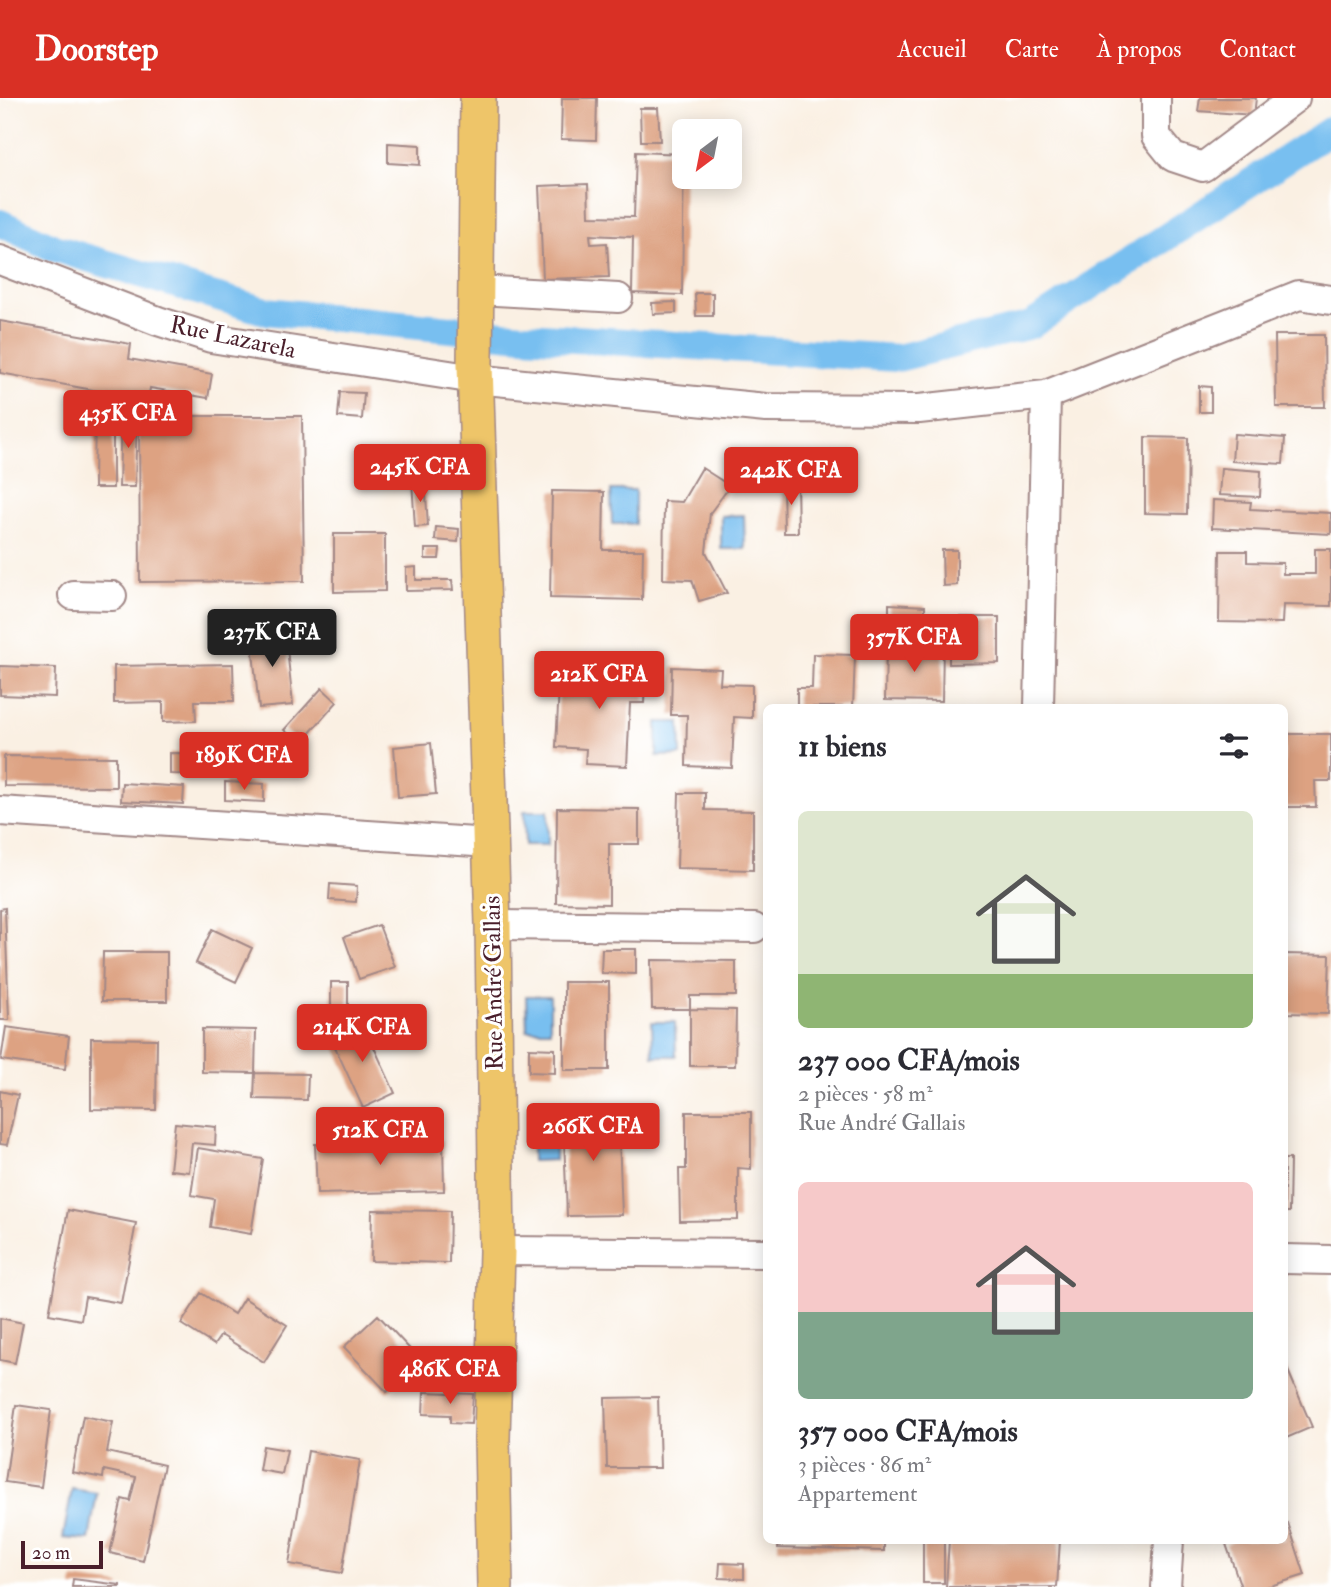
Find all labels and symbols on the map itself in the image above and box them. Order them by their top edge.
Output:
north arrow [672,119,742,189]
street label: Rue Lazarela [167,309,300,366]
pin: 435K CFA [56,390,200,450]
pin: 245K CFA [348,444,492,504]
pin: 242K CFA [719,448,863,507]
pin: 237K CFA [200,610,344,669]
pin: 357K CFA [842,614,986,674]
pin: 212K CFA [527,652,671,711]
pin: 189K CFA [172,732,316,792]
street label: Rue André Gallais [476,895,511,1071]
pin: 214K CFA [290,1004,434,1064]
pin: 266K CFA [521,1104,665,1163]
pin: 512K CFA [308,1108,452,1167]
pin: 486K CFA [378,1346,522,1406]
scale bar [21,1538,103,1570]

